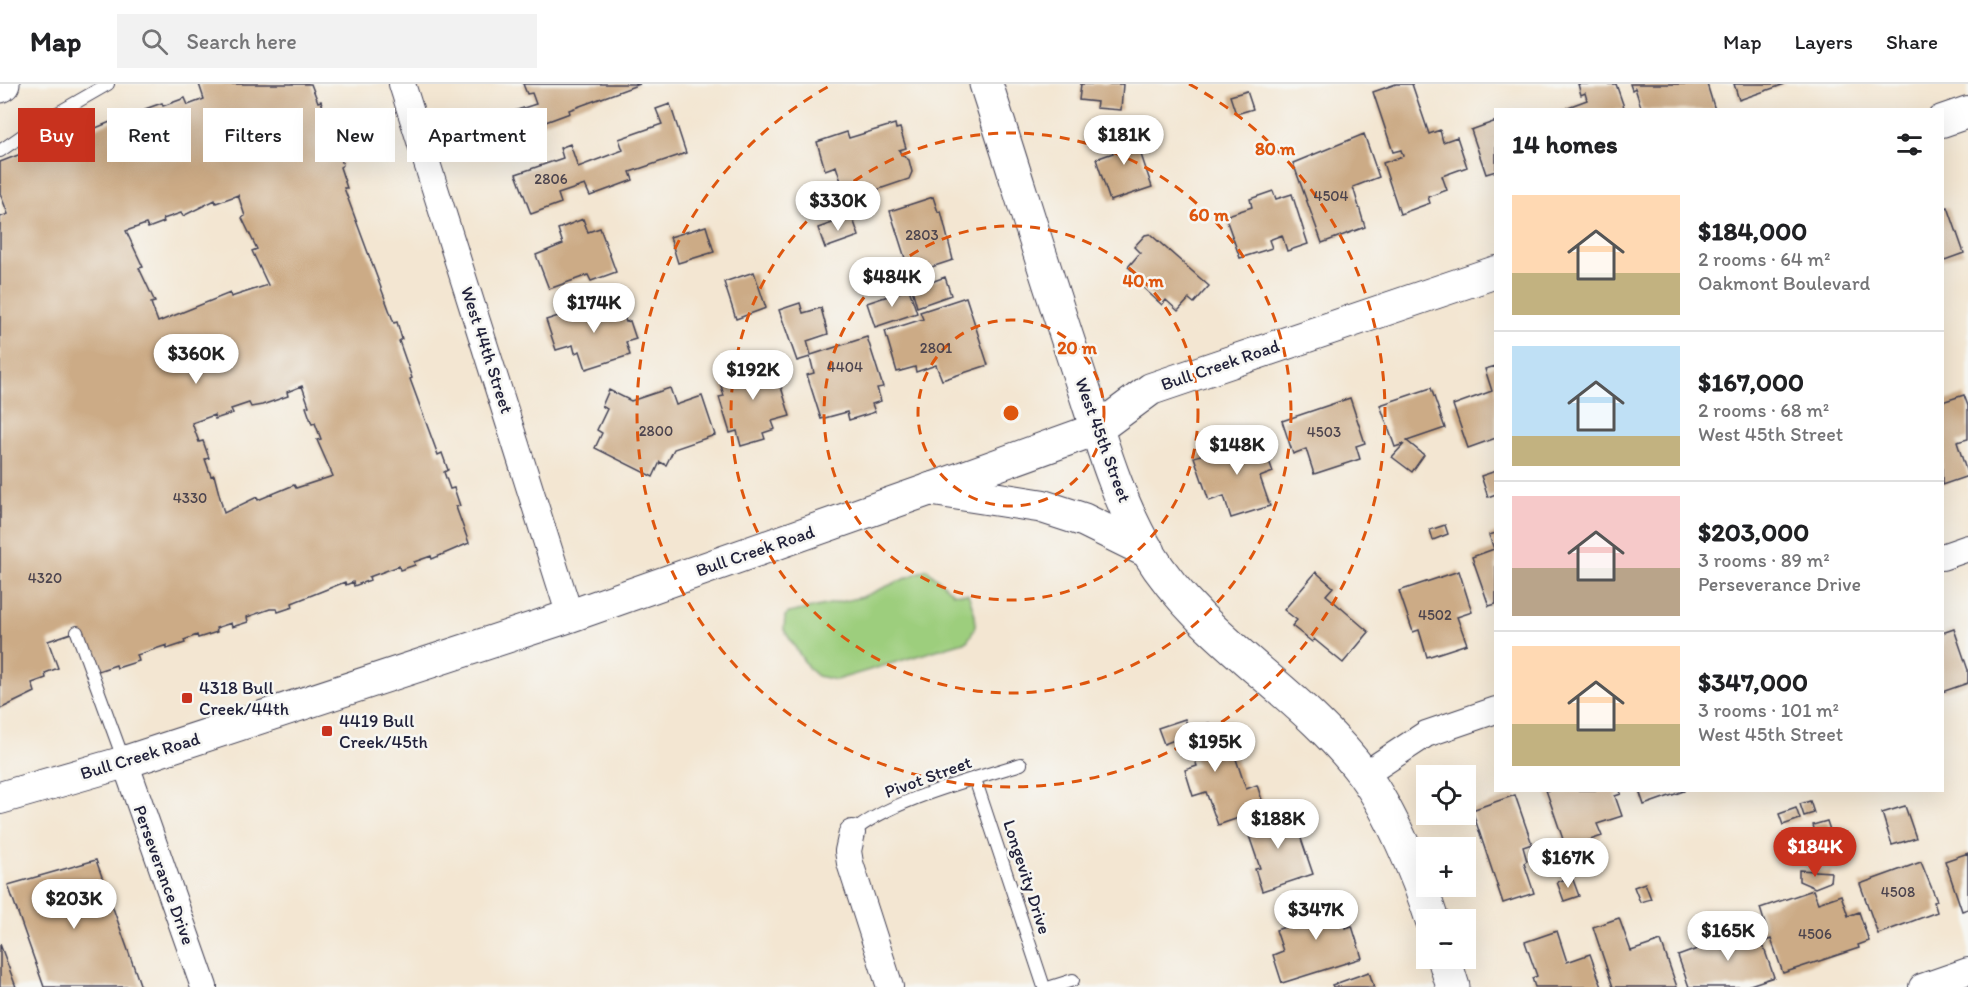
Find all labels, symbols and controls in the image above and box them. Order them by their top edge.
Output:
search box [117,14,537,68]
text: Map [30,24,81,58]
icon: search [138,25,171,58]
text: Search here [186,28,297,55]
text: Map [1723,29,1762,54]
text: Layers [1795,29,1853,54]
text: Share [1886,29,1938,54]
chip: Buy [18,108,95,162]
chip: Rent [107,108,191,162]
chip: Filters [203,108,303,162]
chip: New [315,108,395,162]
chip: Apartment [407,108,547,162]
pin: $181K [1082,115,1166,166]
text: $181K [1098,122,1150,146]
text: 14 homes [1512,128,1618,160]
icon: filters [1893,128,1926,161]
text: 80 m [1255,138,1296,160]
house number: 2806 [534,170,568,188]
pin: $330K [796,181,880,232]
house number: 4504 [1313,187,1349,205]
text: $330K [809,188,867,212]
text: 60 m [1189,204,1230,226]
text: $184,000 [1698,215,1807,247]
icon: home [1560,219,1632,291]
house number: 2803 [905,226,939,244]
text: 2 rooms · 64 m² [1698,247,1830,271]
pin: $484K [850,257,934,308]
text: $484K [863,264,921,288]
text: 40 m [1122,270,1164,292]
text: Oakmont Boulevard [1698,271,1870,295]
pin: $174K [552,283,636,334]
street label: West 44th Street [456,284,518,416]
text: $174K [567,290,621,314]
pin: $360K [154,334,238,385]
street label: Bull Creek Road [1158,334,1283,396]
text: 20 m [1057,337,1098,359]
house number: 2801 [920,339,952,357]
text: $360K [168,341,224,365]
pin: $192K [711,350,795,401]
text: $192K [726,357,780,381]
house number: 4404 [827,358,863,376]
text: $167,000 [1698,366,1804,398]
icon: home [1560,370,1632,442]
street label: West 45th Street [1070,375,1136,505]
text: 2 rooms · 68 m² [1698,398,1829,422]
centre of rings [1001,403,1021,423]
house number: 2800 [639,422,673,440]
text: West 45th Street [1698,422,1843,446]
house number: 4503 [1307,423,1341,441]
pin: $148K [1195,425,1279,476]
text: $148K [1209,432,1265,456]
house number: 4330 [173,489,207,507]
text: $203,000 [1698,516,1809,548]
street label: Bull Creek Road [693,520,818,582]
icon: home [1560,520,1632,592]
text: 3 rooms · 89 m² [1698,548,1830,572]
house number: 4320 [28,569,62,587]
text: Perseverance Drive [1698,572,1861,596]
house number: 4502 [1418,606,1452,624]
text: $347,000 [1698,666,1808,698]
icon: home [1560,670,1632,742]
place label: 4318 Bull Creek/44th [199,677,289,720]
marker: 4318 Bull Creek/44th [180,691,194,705]
text: 3 rooms · 101 m² [1698,698,1839,722]
place label: 4419 Bull Creek/45th [339,710,428,753]
pin: $195K [1173,722,1257,773]
text: West 45th Street [1698,722,1843,746]
marker: 4419 Bull Creek/45th [320,724,334,738]
street label: Bull Creek Road [78,727,203,785]
text: $195K [1188,729,1242,753]
street label: Pivot Street [881,751,975,803]
map controls [1416,765,1476,969]
button: locate [1416,765,1476,825]
pin: $188K [1236,799,1320,850]
street label: Perseverance Drive [129,802,199,948]
text: $188K [1251,806,1305,830]
street label: Longevity Drive [998,817,1056,937]
pin: $184K [1773,827,1857,878]
text: $184K [1787,834,1843,858]
button: + [1416,837,1476,897]
pin: $167K [1526,838,1610,889]
text: $167K [1542,845,1594,869]
pin: $203K [32,879,116,930]
house number: 4508 [1881,883,1915,901]
text: $203K [46,886,102,910]
pin: $347K [1274,890,1358,941]
text: $347K [1288,897,1344,921]
button: − [1416,909,1476,969]
pin: $165K [1686,911,1770,962]
text: $165K [1701,918,1755,942]
house number: 4506 [1798,925,1832,943]

